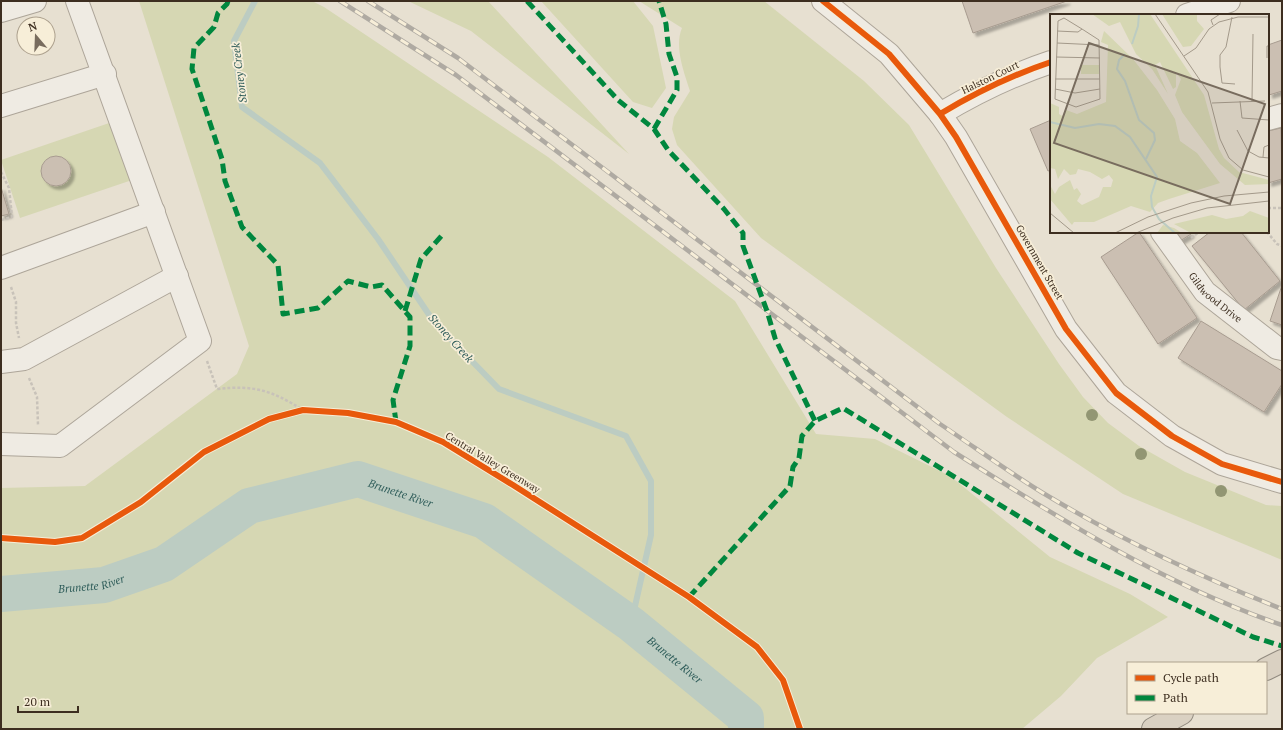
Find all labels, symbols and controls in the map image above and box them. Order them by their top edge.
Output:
inset map [1050,14,1269,233]
north arrow [16,16,56,56]
text: N [27,18,40,35]
water label: Stoney Creek [228,41,250,104]
street label: Halston Court [959,58,1021,97]
street label: Government Street [1013,222,1066,302]
street label: Gildwood Drive [1186,270,1245,325]
water label: Stoney Creek [426,311,477,366]
street label: Central Valley Greenway [443,429,543,496]
water label: Brunette River [366,476,435,511]
water label: Brunette River [57,571,127,596]
water label: Brunette River [644,632,706,687]
legend [1127,662,1267,714]
text: Cycle path [1163,670,1219,685]
scale bar [18,688,78,714]
text: Path [1163,690,1188,705]
text: 20 m [24,694,51,709]

